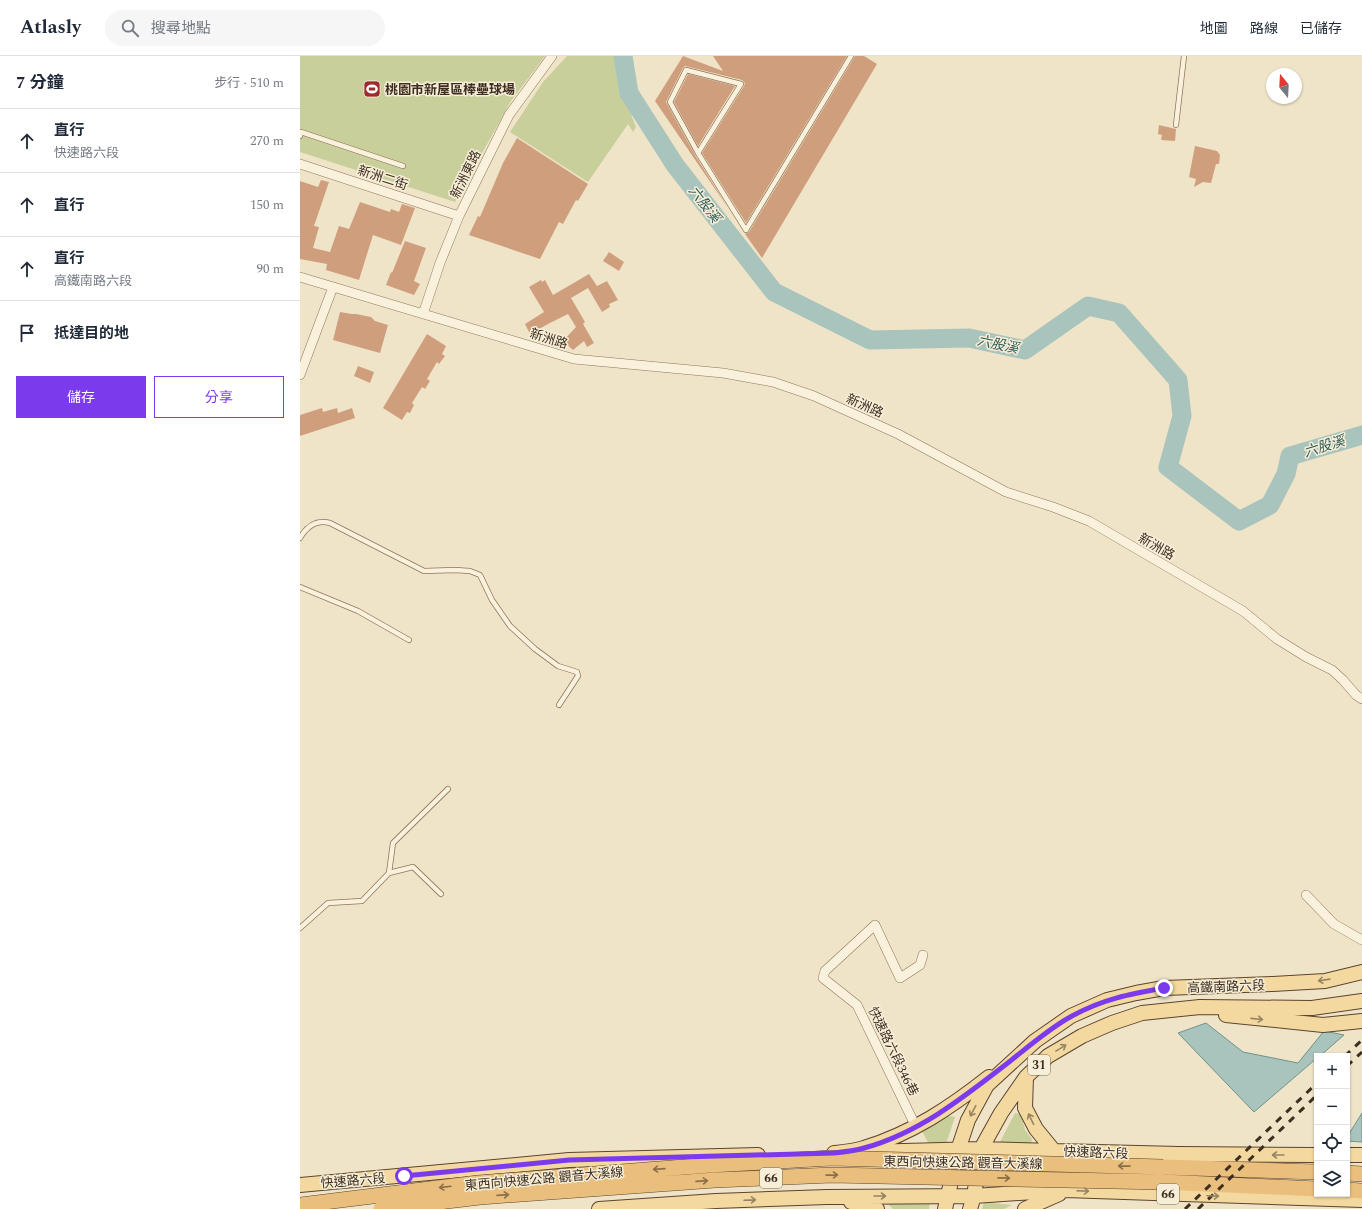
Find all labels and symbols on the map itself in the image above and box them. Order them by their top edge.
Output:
north arrow [1266,68,1302,104]
sports icon: 桃園市新屋區棒壘球場 [362,79,382,99]
place label: 桃園市新屋區棒壘球場 [385,80,515,100]
street label: 新洲東路 [446,147,486,202]
street label: 新洲二街 [355,160,411,195]
water label: 六股溪 [683,181,727,229]
street label: 新洲路 [527,324,570,354]
water label: 六股溪 [975,330,1023,360]
street label: 新洲路 [843,389,886,423]
water label: 六股溪 [1301,430,1349,463]
street label: 新洲路 [1135,528,1178,565]
street label: 高鐵南路六段 [1187,976,1265,998]
one-way arrow [1318,976,1331,984]
route end [1155,979,1173,997]
street label: 快速路六段346巷 [863,1003,923,1100]
one-way arrow [1250,1015,1263,1023]
one-way arrow [1055,1043,1067,1051]
road number: 31 [1028,1055,1050,1075]
one-way arrow [969,1105,977,1117]
one-way arrow [1027,1114,1034,1126]
street label: 快速路六段 [1063,1142,1129,1164]
one-way arrow [1272,1151,1285,1159]
street label: 東西向快速公路 觀音大溪線 [883,1152,1043,1174]
street label: 東西向快速公路 觀音大溪線 [464,1162,624,1196]
one-way arrow [1118,1162,1131,1170]
one-way arrow [652,1165,665,1172]
route start [395,1167,413,1185]
street label: 快速路六段 [320,1168,386,1194]
road number: 66 [760,1168,782,1188]
one-way arrow [825,1172,838,1179]
one-way arrow [997,1175,1010,1182]
one-way arrow [695,1178,708,1185]
one-way arrow [439,1183,452,1191]
road number: 66 [1157,1184,1179,1204]
one-way arrow [1076,1187,1089,1195]
one-way arrow [496,1192,509,1199]
one-way arrow [873,1192,886,1200]
one-way arrow [1206,1192,1219,1200]
one-way arrow [743,1196,756,1203]

